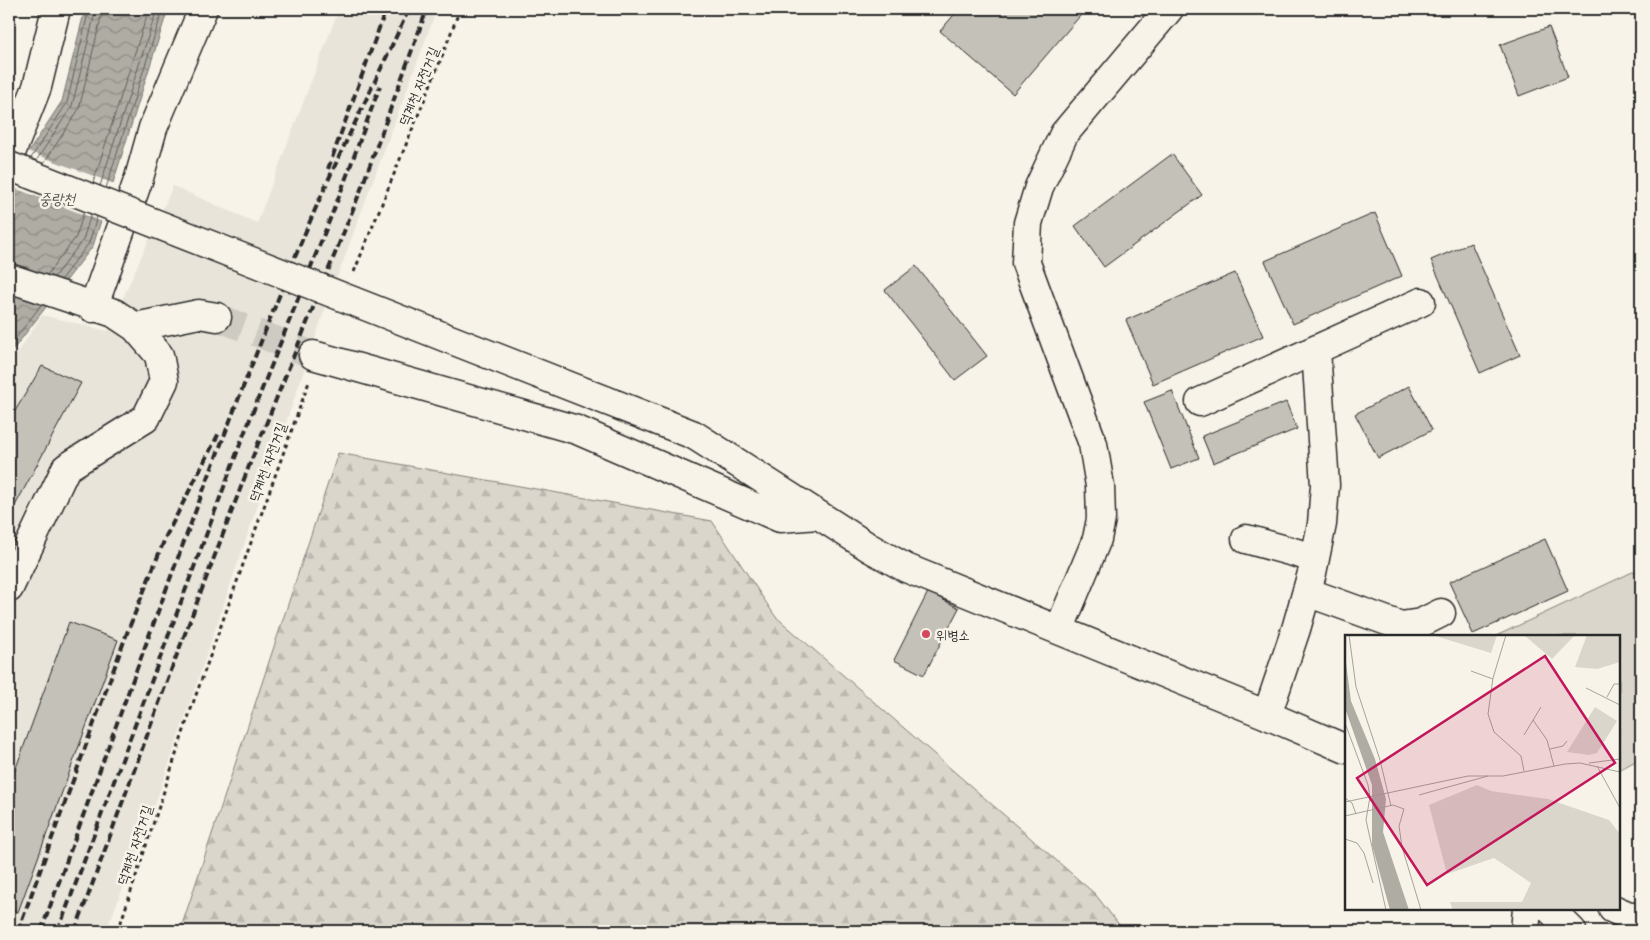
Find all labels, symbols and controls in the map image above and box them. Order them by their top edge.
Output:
street label: 덕계천 자전거길 [393,43,444,129]
water label: 중랑천 [39,186,77,209]
street label: 덕계천 자전거길 [243,419,291,505]
place label: 위병소 [936,624,970,645]
marker: 위병소 [920,628,932,640]
inset map [1345,635,1620,910]
street label: 덕계천 자전거길 [111,801,157,888]

